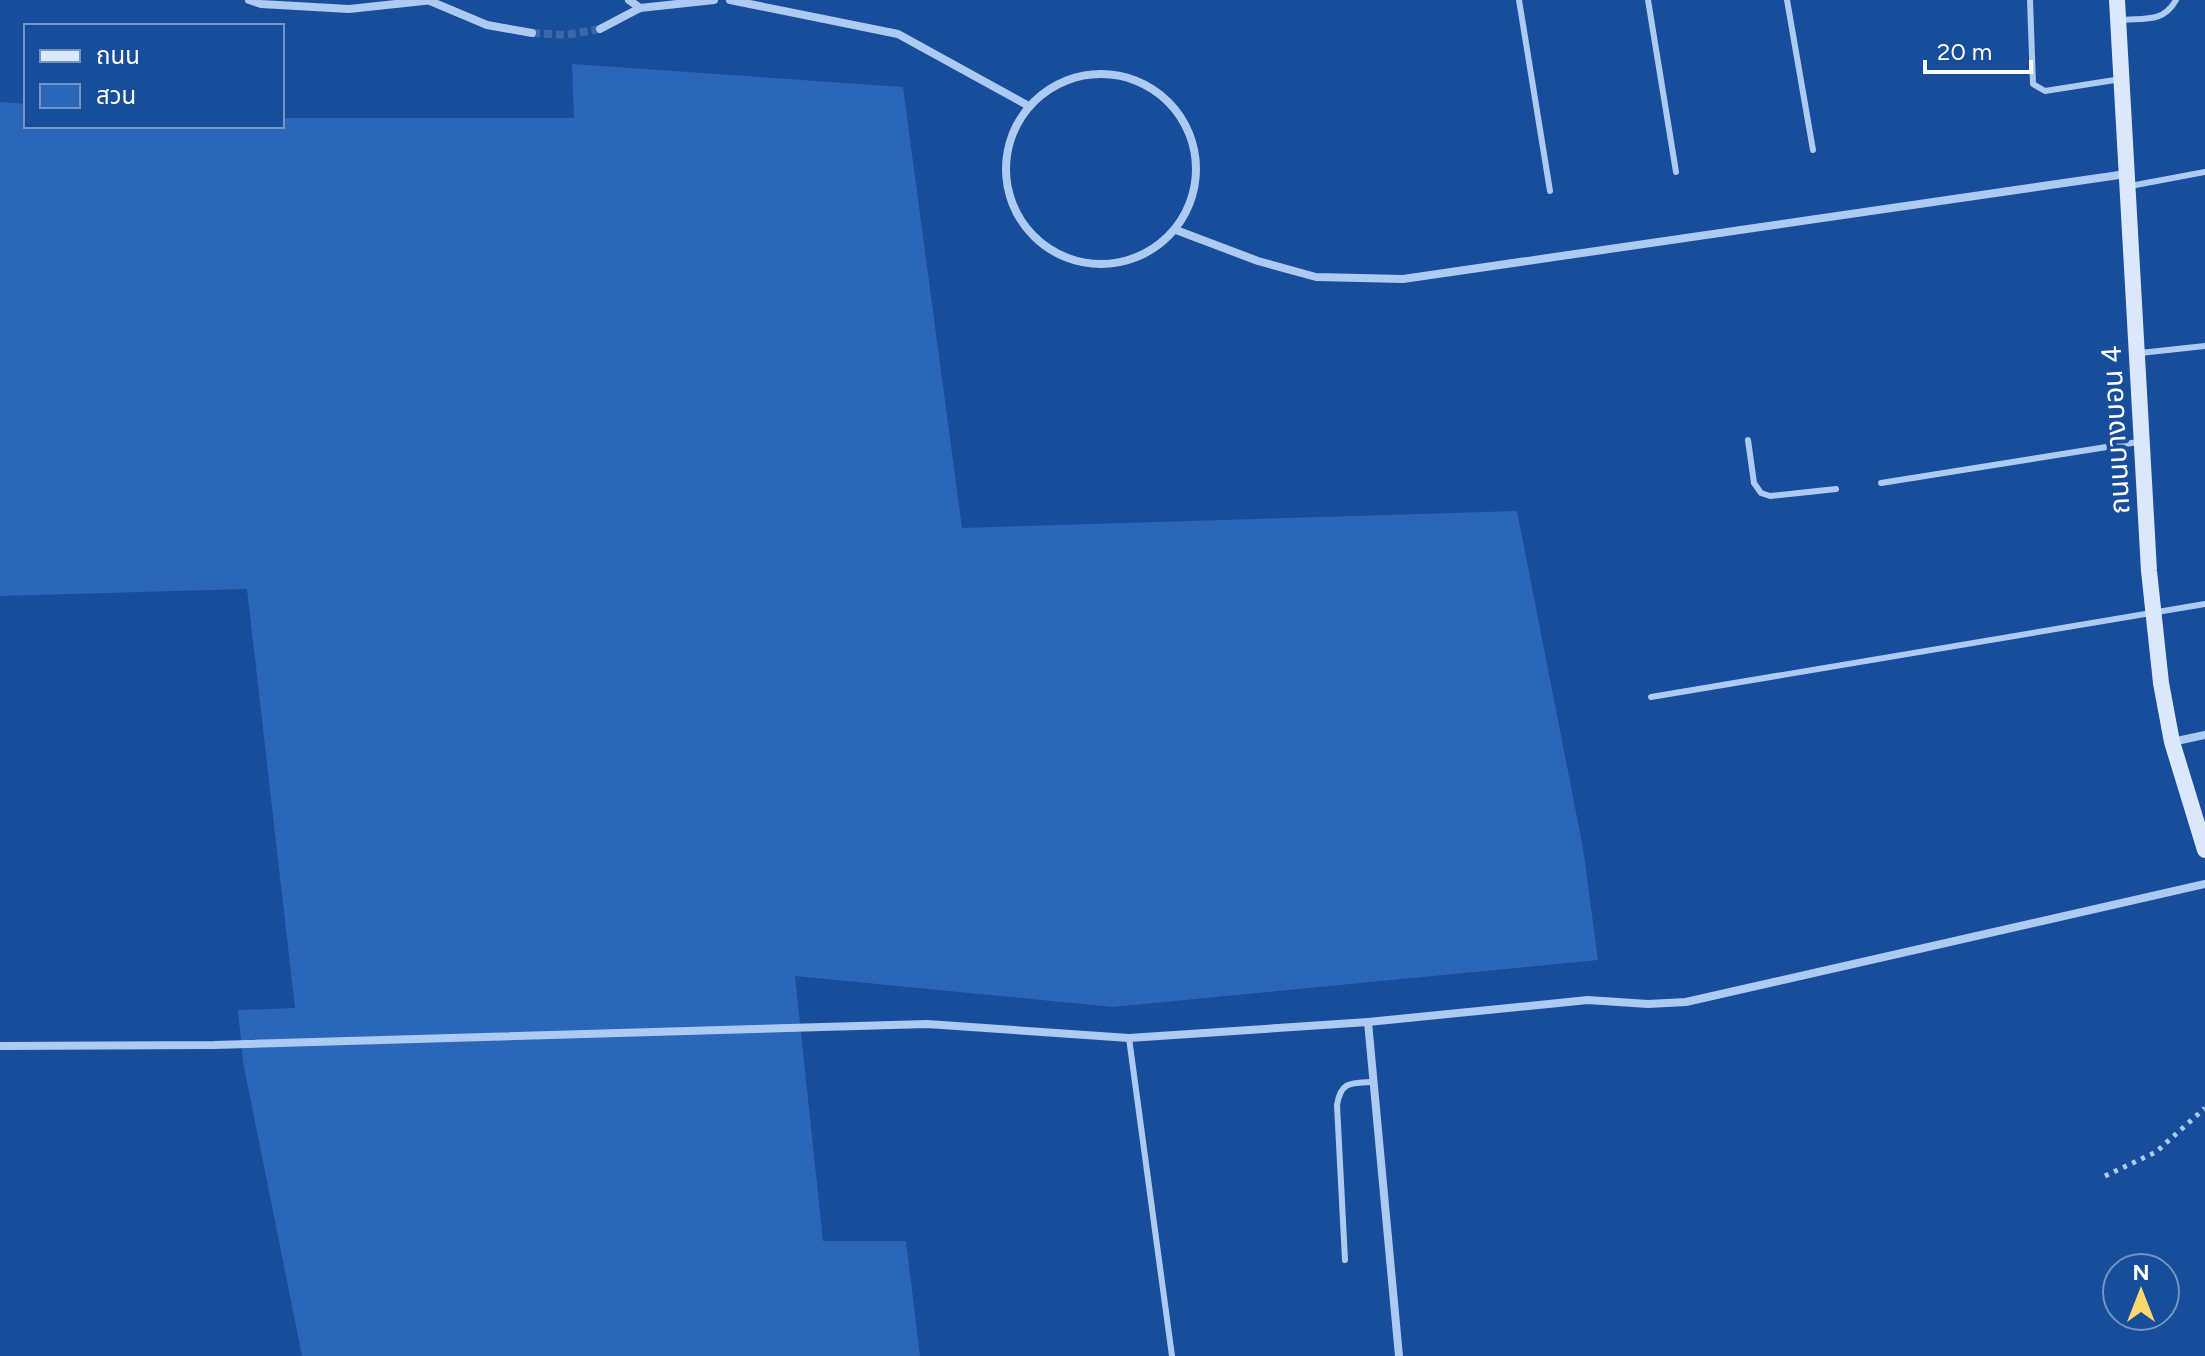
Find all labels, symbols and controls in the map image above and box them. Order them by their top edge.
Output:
legend [24,24,284,128]
scale bar [1925,24,2031,74]
text: 20 m [1937,37,1992,66]
text: ถนน [96,41,140,70]
text: สวน [96,81,136,110]
street label: ถนนบางบอน 4 [2094,345,2136,515]
north arrow [2101,1252,2181,1332]
text: N [2132,1259,2150,1286]

